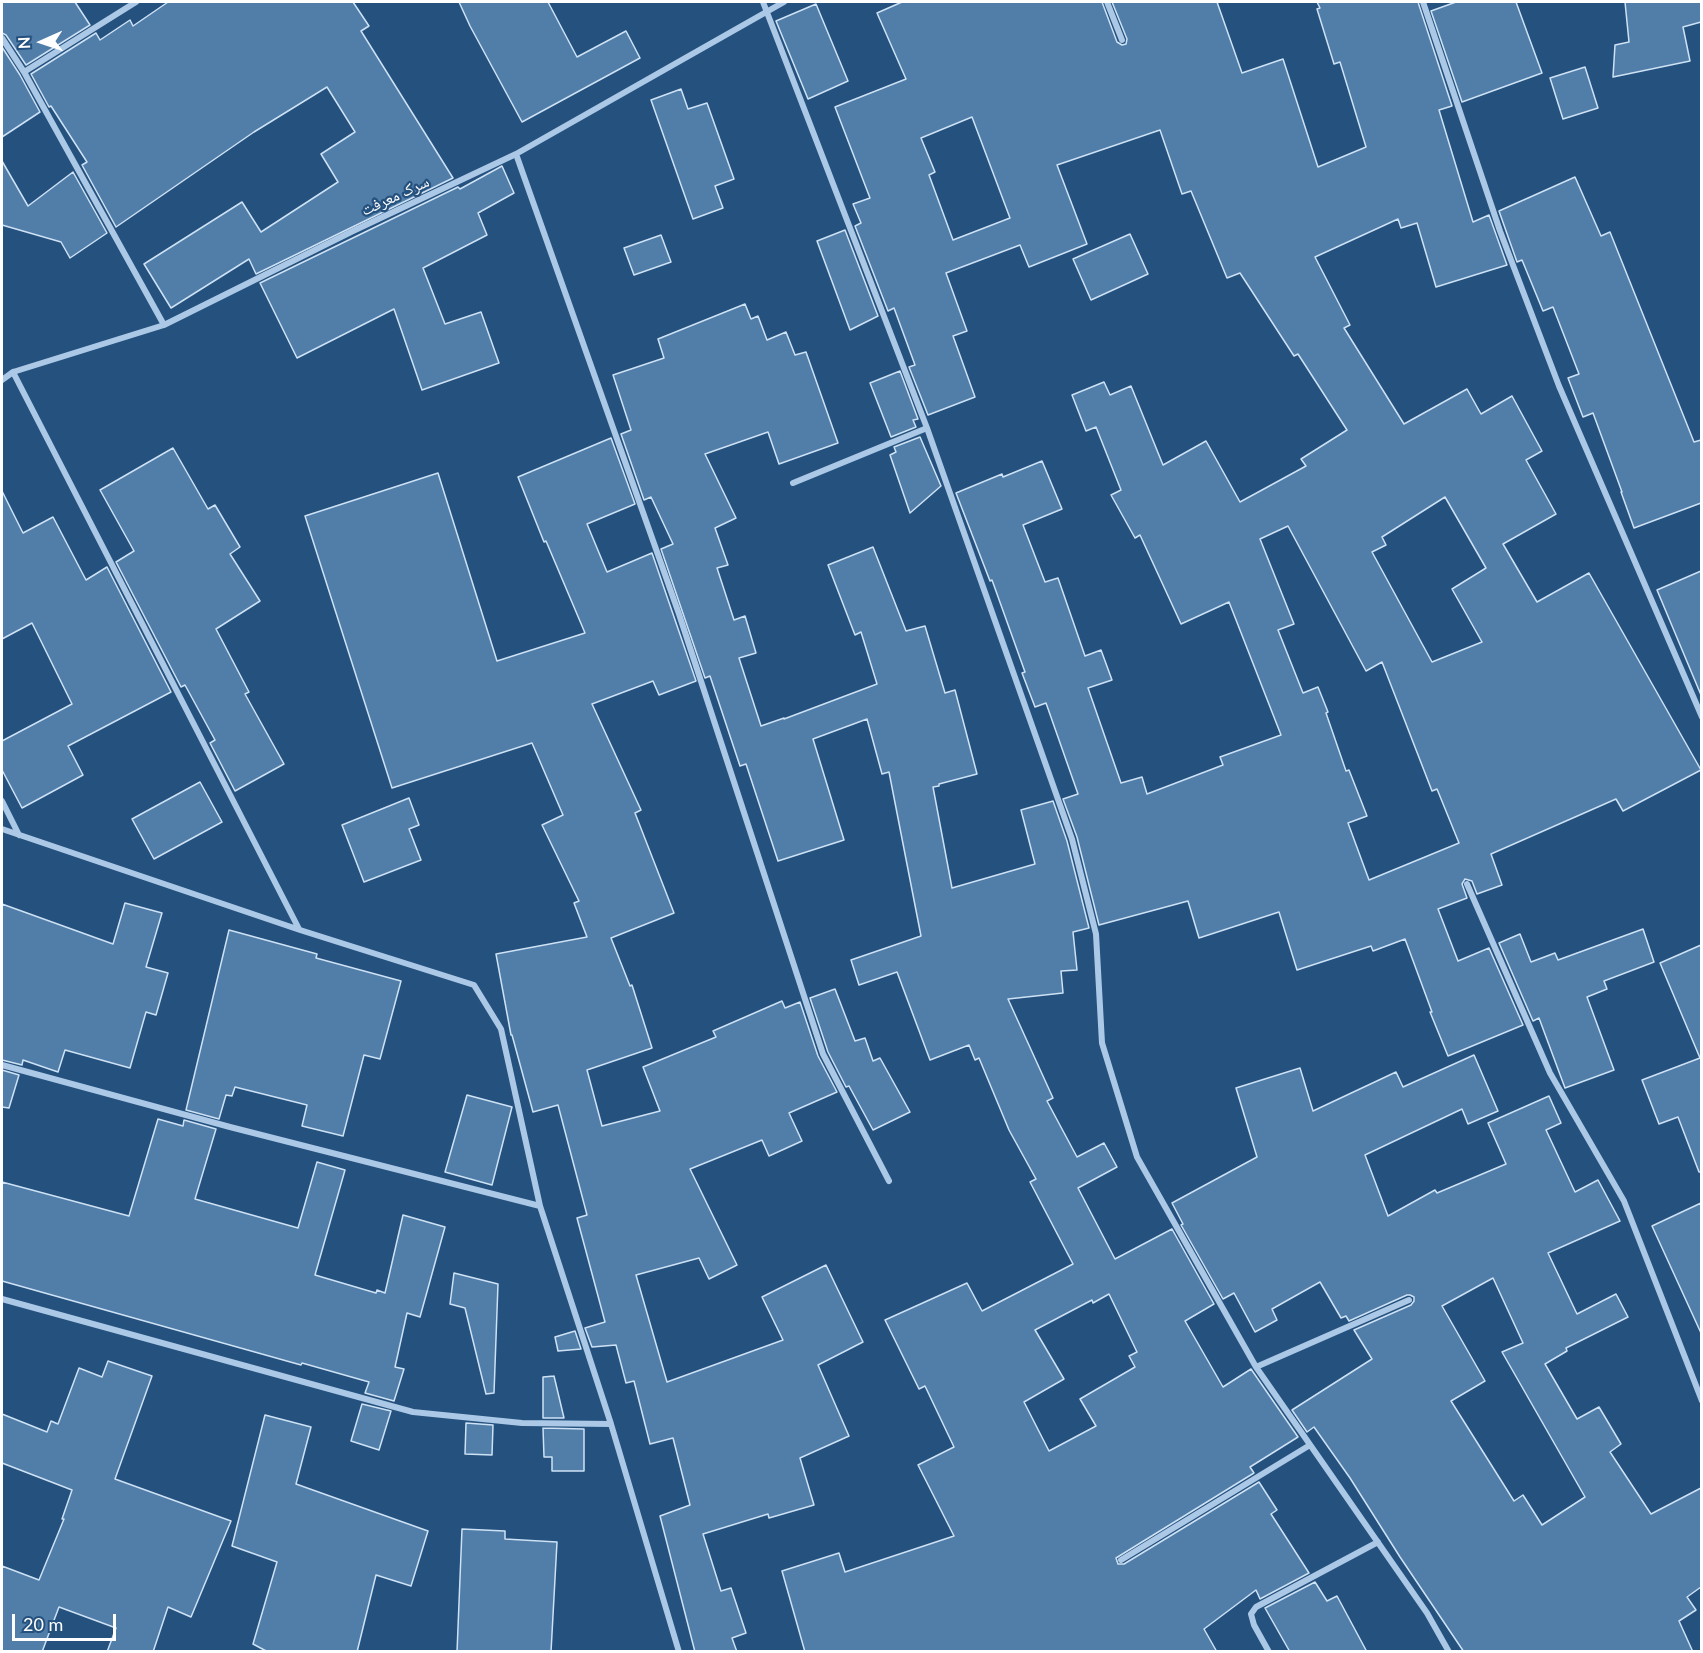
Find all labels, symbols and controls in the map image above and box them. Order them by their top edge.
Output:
north arrow [12,12,72,72]
text: N [14,36,33,50]
street label: سرک معرفت [358,172,432,220]
scale bar [15,1602,118,1640]
text: 20 m [23,1613,63,1635]

